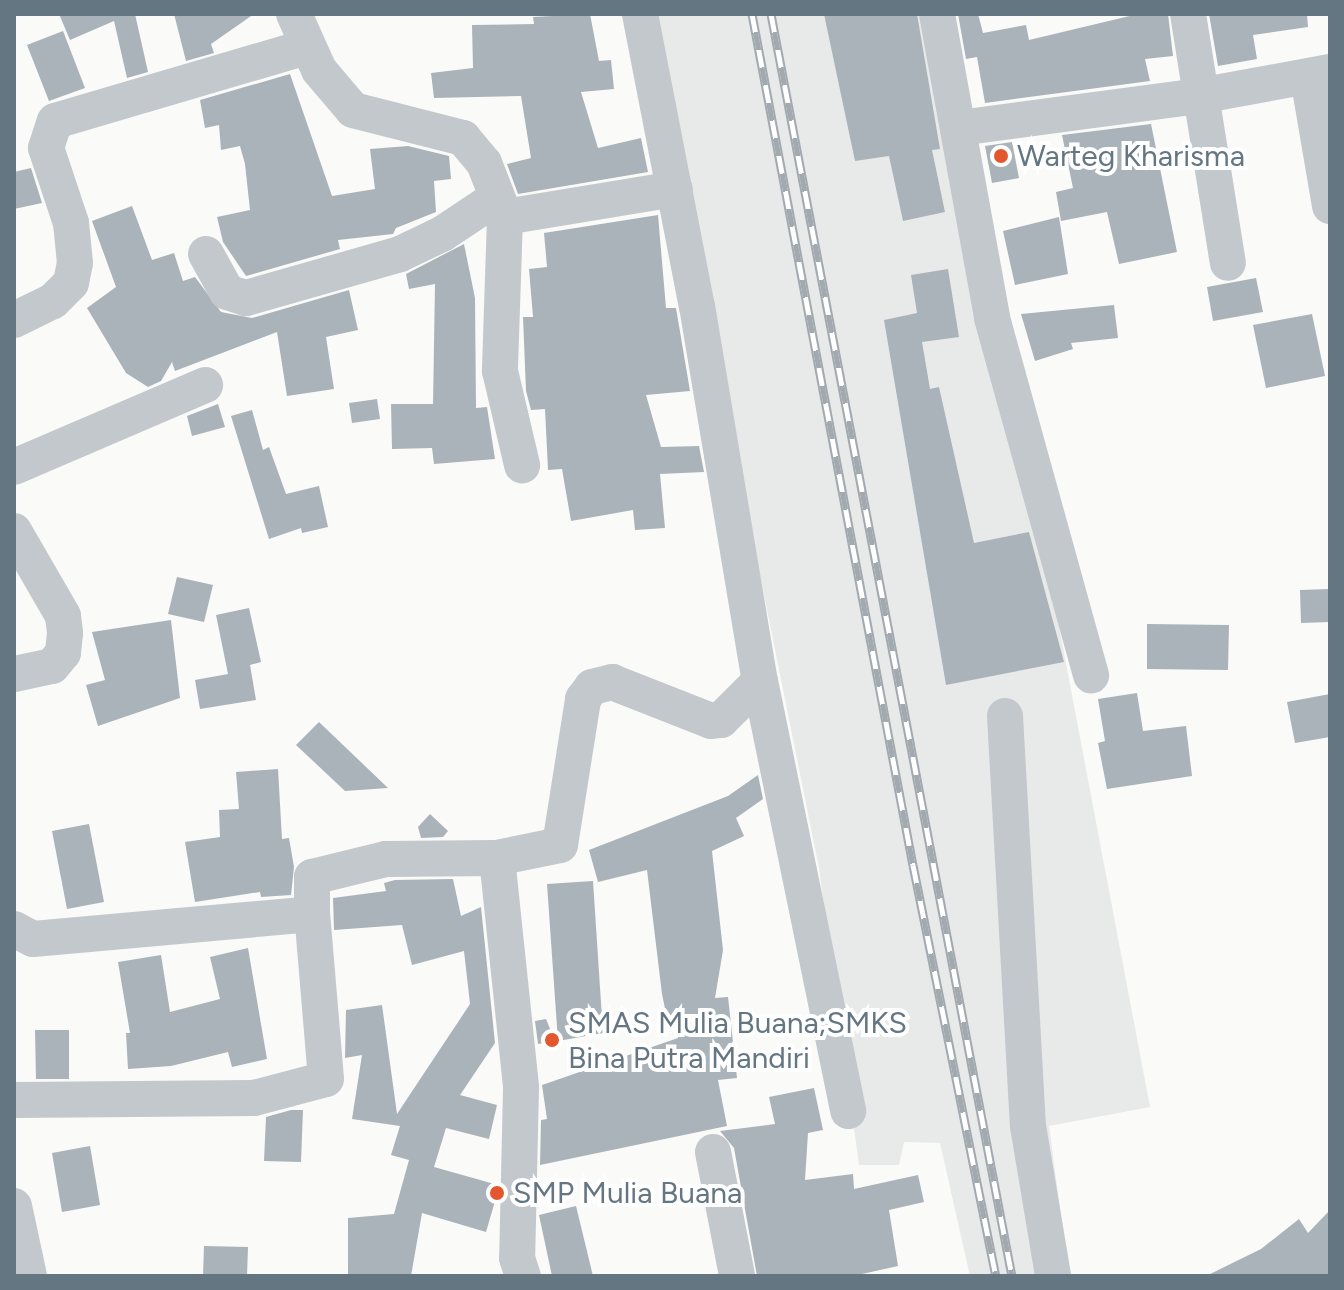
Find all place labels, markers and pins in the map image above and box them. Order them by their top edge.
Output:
place label: Warteg Kharisma [1017,138,1245,174]
marker: Warteg Kharisma [992,147,1010,165]
place label: SMAS Mulia Buana;SMKS Bina Putra Mandiri [568,1005,907,1076]
marker: SMAS Mulia Buana;SMKS Bina Putra Mandiri [543,1031,561,1049]
place label: SMP Mulia Buana [513,1175,742,1211]
marker: SMP Mulia Buana [488,1184,506,1202]

